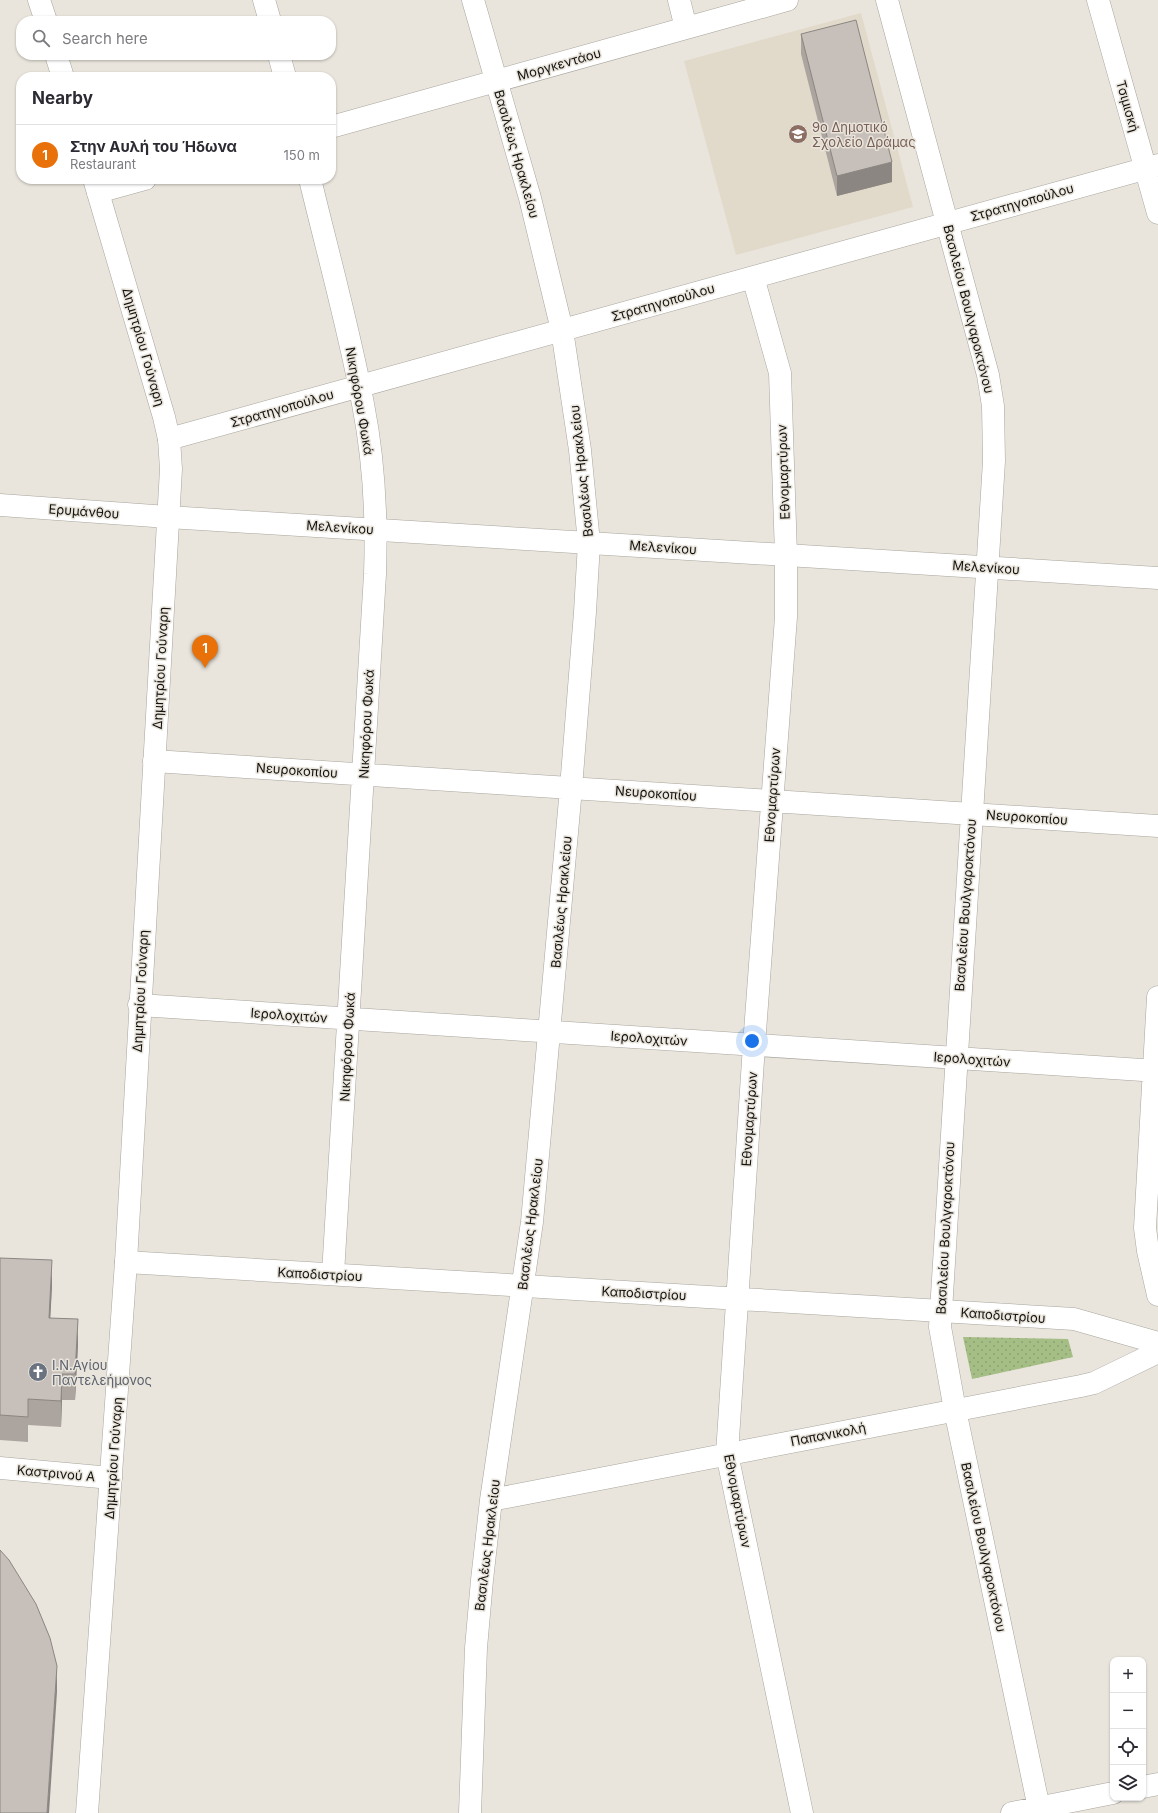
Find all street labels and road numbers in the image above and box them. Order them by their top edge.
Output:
street label: Μοργκεντάου [515,44,603,84]
street label: Τσιμισκή [1113,78,1143,134]
street label: Βασιλέως Ηρακλείου [491,88,543,220]
street label: Στρατηγοπούλου [968,180,1076,224]
street label: Βασιλείου Βουλγαροκτόνου [940,223,998,395]
street label: Στρατηγοπούλου [609,280,717,324]
street label: Δημητρίου Γούναρη [119,286,169,408]
street label: Νικηφόρου Φωκά [343,346,377,457]
street label: Στρατηγοπούλου [228,386,336,430]
street label: Βασιλέως Ηρακλείου [566,404,596,538]
street label: Εθνομαρτύρων [773,424,793,520]
street label: Ερυμάνθου [48,501,120,521]
street label: Μελενίκου [306,517,374,537]
street label: Μελενίκου [629,537,697,557]
street label: Μελενίκου [952,557,1020,577]
street label: Δημητρίου Γούναρη [149,606,171,730]
street label: Νικηφόρου Φωκά [355,669,377,779]
street label: Εθνομαρτύρων [761,747,783,843]
street label: Νευροκοπίου [256,759,338,781]
street label: Νευροκοπίου [615,782,697,804]
street label: Νευροκοπίου [986,806,1068,828]
street label: Βασιλείου Βουλγαροκτόνου [951,818,979,992]
street label: Βασιλέως Ηρακλείου [547,835,575,969]
street label: Δημητρίου Γούναρη [129,929,151,1053]
street label: Νικηφόρου Φωκά [336,992,358,1102]
street label: Ιερολοχιτών [250,1004,328,1026]
street label: Ιερολοχιτών [610,1027,688,1049]
street label: Ιερολοχιτών [933,1048,1011,1070]
street label: Εθνομαρτύρων [738,1071,760,1167]
street label: Βασιλείου Βουλγαροκτόνου [932,1141,958,1315]
street label: Βασιλέως Ηρακλείου [514,1157,546,1291]
street label: Καποδιστρίου [277,1264,363,1284]
street label: Καποδιστρίου [601,1283,687,1303]
street label: Καποδιστρίου [960,1304,1046,1326]
street label: Δημητρίου Γούναρη [101,1396,125,1520]
street label: Παπανικολή [789,1419,867,1449]
street label: Εθνομαρτύρων [721,1453,755,1550]
street label: Βασιλείου Βουλγαροκτόνου [958,1461,1010,1633]
street label: Καστρινού Α [16,1462,96,1484]
street label: Βασιλέως Ηρακλείου [471,1478,503,1612]

